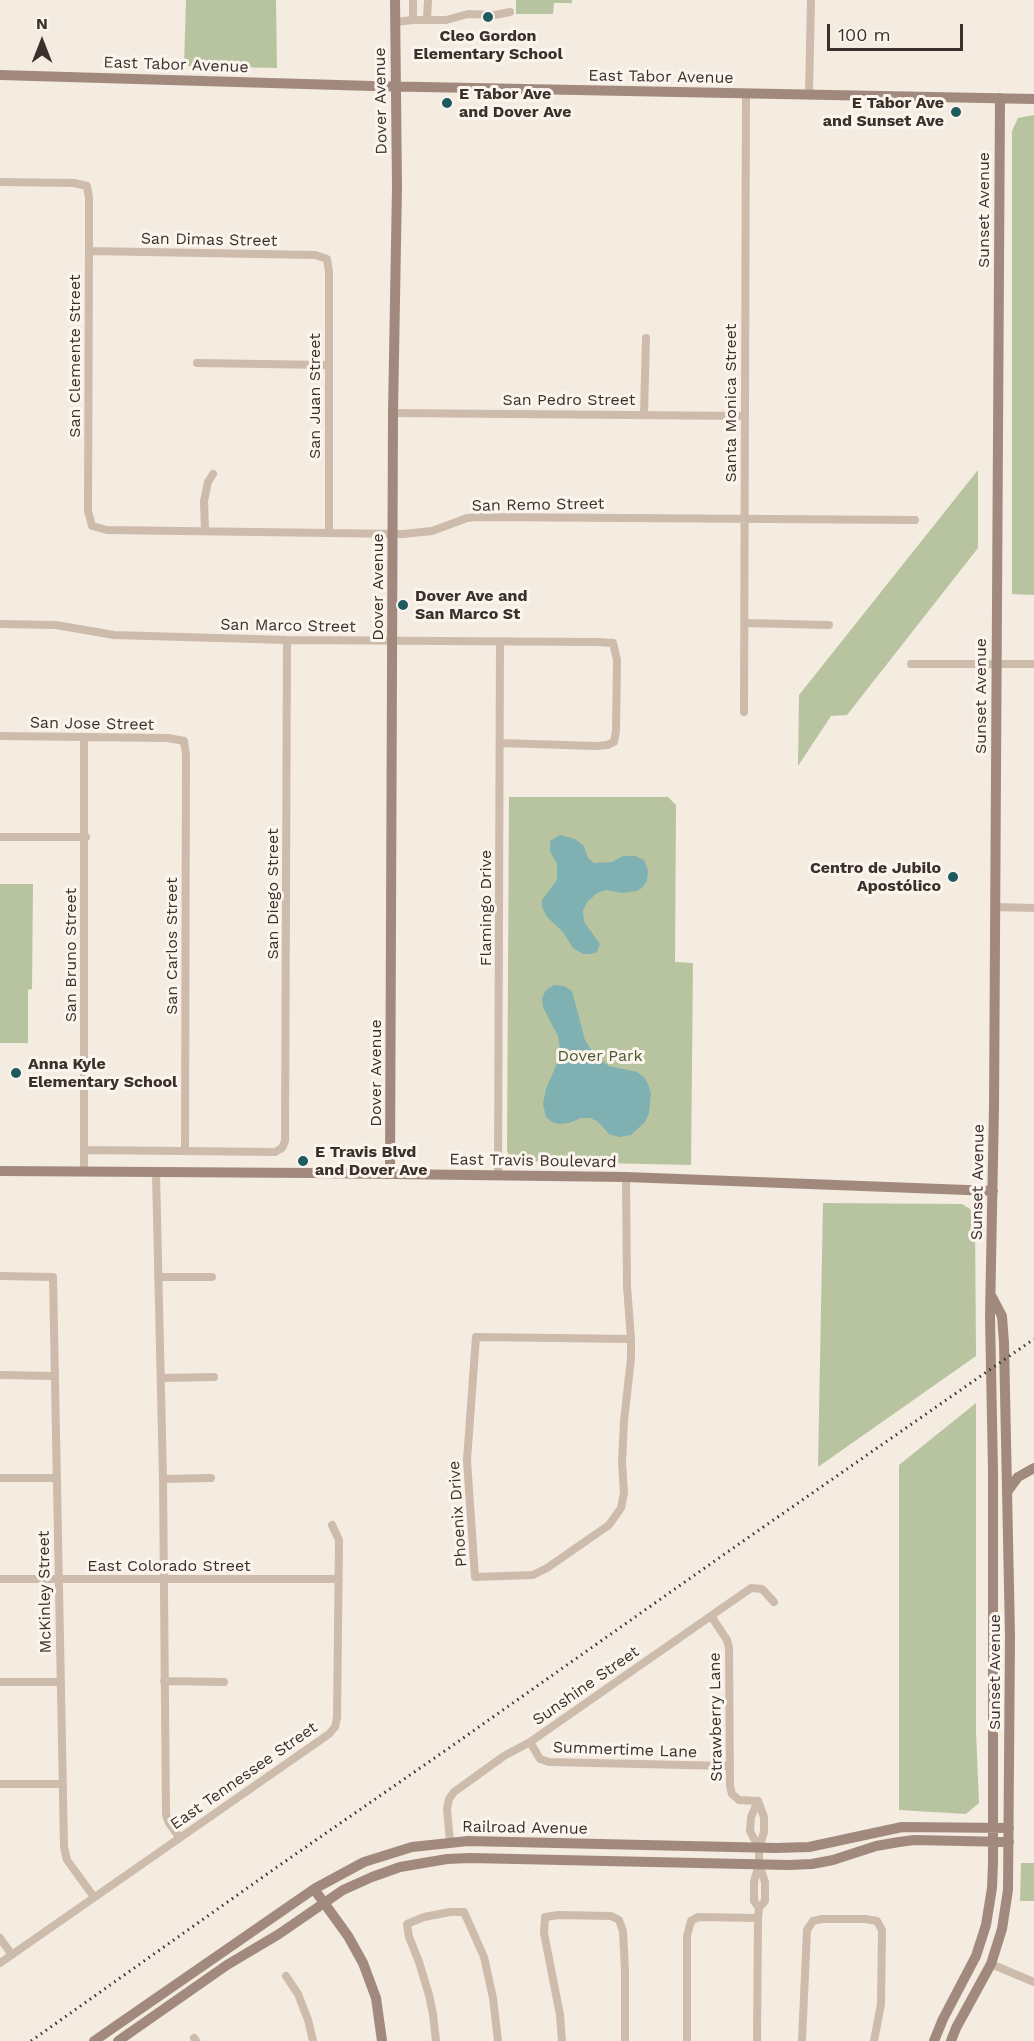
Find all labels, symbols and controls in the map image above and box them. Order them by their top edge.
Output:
marker: Cleo Gordon Elementary School [481,10,495,24]
north arrow [12,12,72,72]
scale bar [830,12,966,50]
text: N [36,14,48,33]
text: 100 m [838,24,891,45]
place label: Cleo Gordon Elementary School [413,26,563,64]
street label: Dover Avenue [370,47,392,155]
street label: East Tabor Avenue [103,53,249,77]
street label: East Tabor Avenue [588,66,734,88]
place label: E Tabor Ave and Dover Ave [459,84,571,122]
place label: E Tabor Ave and Sunset Ave [823,93,944,131]
marker: E Tabor Ave and Dover Ave [440,96,454,110]
marker: E Tabor Ave and Sunset Ave [949,105,963,119]
street label: Sunset Avenue [974,152,994,268]
street label: San Dimas Street [141,229,277,251]
street label: San Clemente Street [65,274,85,438]
street label: Santa Monica Street [721,323,741,483]
street label: San Juan Street [305,333,325,459]
street label: San Pedro Street [503,390,635,410]
street label: San Remo Street [472,494,604,516]
street label: Dover Avenue [368,533,388,641]
place label: Dover Ave and San Marco St [415,586,527,624]
marker: Dover Ave and San Marco St [396,598,410,612]
street label: San Marco Street [220,615,356,637]
street label: Sunset Avenue [971,638,991,754]
street label: San Jose Street [30,713,154,735]
street label: San Diego Street [263,828,283,960]
street label: Flamingo Drive [476,850,496,966]
place label: Centro de Jubilo Apostólico [810,858,941,896]
marker: Centro de Jubilo Apostólico [946,870,960,884]
street label: San Carlos Street [162,877,182,1015]
street label: San Bruno Street [61,888,81,1022]
street label: Dover Avenue [366,1019,386,1127]
park label: Dover Park [557,1046,643,1066]
place label: Anna Kyle Elementary School [28,1054,177,1092]
marker: Anna Kyle Elementary School [9,1066,23,1080]
street label: Sunset Avenue [967,1124,989,1240]
place label: E Travis Blvd and Dover Ave [315,1142,427,1180]
street label: East Travis Boulevard [449,1150,617,1172]
marker: E Travis Blvd and Dover Ave [296,1154,310,1168]
street label: Phoenix Drive [445,1460,471,1568]
street label: McKinley Street [34,1530,56,1654]
street label: East Colorado Street [87,1556,251,1576]
street label: Sunset Avenue [985,1614,1005,1730]
street label: Sunshine Street [529,1642,643,1730]
street label: Strawberry Lane [705,1652,727,1782]
street label: East Tennessee Street [167,1718,321,1834]
street label: Summertime Lane [552,1738,698,1762]
street label: Railroad Avenue [462,1817,588,1839]

